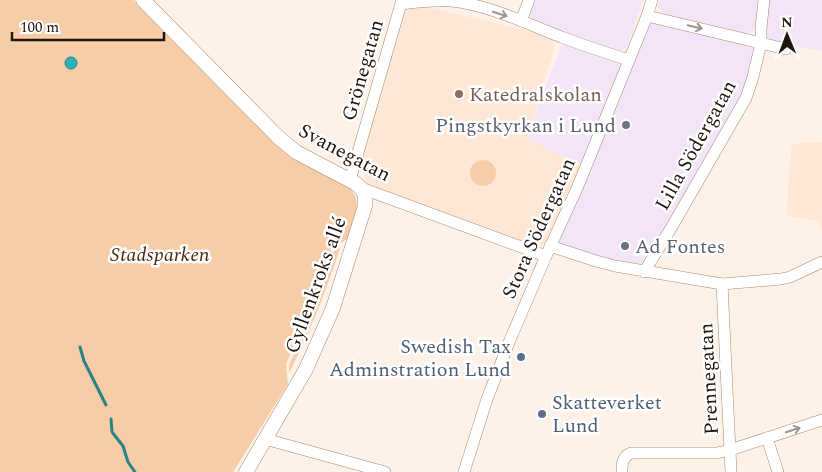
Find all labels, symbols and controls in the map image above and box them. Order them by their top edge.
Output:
one-way arrow [492,9,508,19]
scale bar [12,10,165,42]
north arrow [762,10,812,60]
text: N [781,12,793,33]
text: 100 m [20,16,59,39]
street label: Grönegatan [334,16,392,125]
one-way arrow [686,23,702,32]
street label: Lilla Södergatan [648,75,744,216]
place label: Katedralskolan [469,80,602,110]
marker: Katedralskolan [453,88,465,100]
place label: Pingstkyrkan i Lund [435,111,616,141]
street label: Svanegatan [293,116,396,190]
marker: Pingstkyrkan i Lund [620,119,632,131]
street label: Stora Södergatan [494,153,583,304]
street label: Gyllenkroks allé [277,213,355,358]
place label: Ad Fontes [635,232,725,262]
park label: Stadsparken [110,240,210,270]
marker: Ad Fontes [619,240,631,252]
street label: Prennegatan [691,322,727,436]
place label: Swedish Tax Adminstration Lund [329,332,511,385]
marker: Swedish Tax Adminstration Lund [515,351,527,363]
place label: Skatteverket Lund [552,388,662,441]
marker: Skatteverket Lund [536,408,548,420]
one-way arrow [784,424,800,434]

